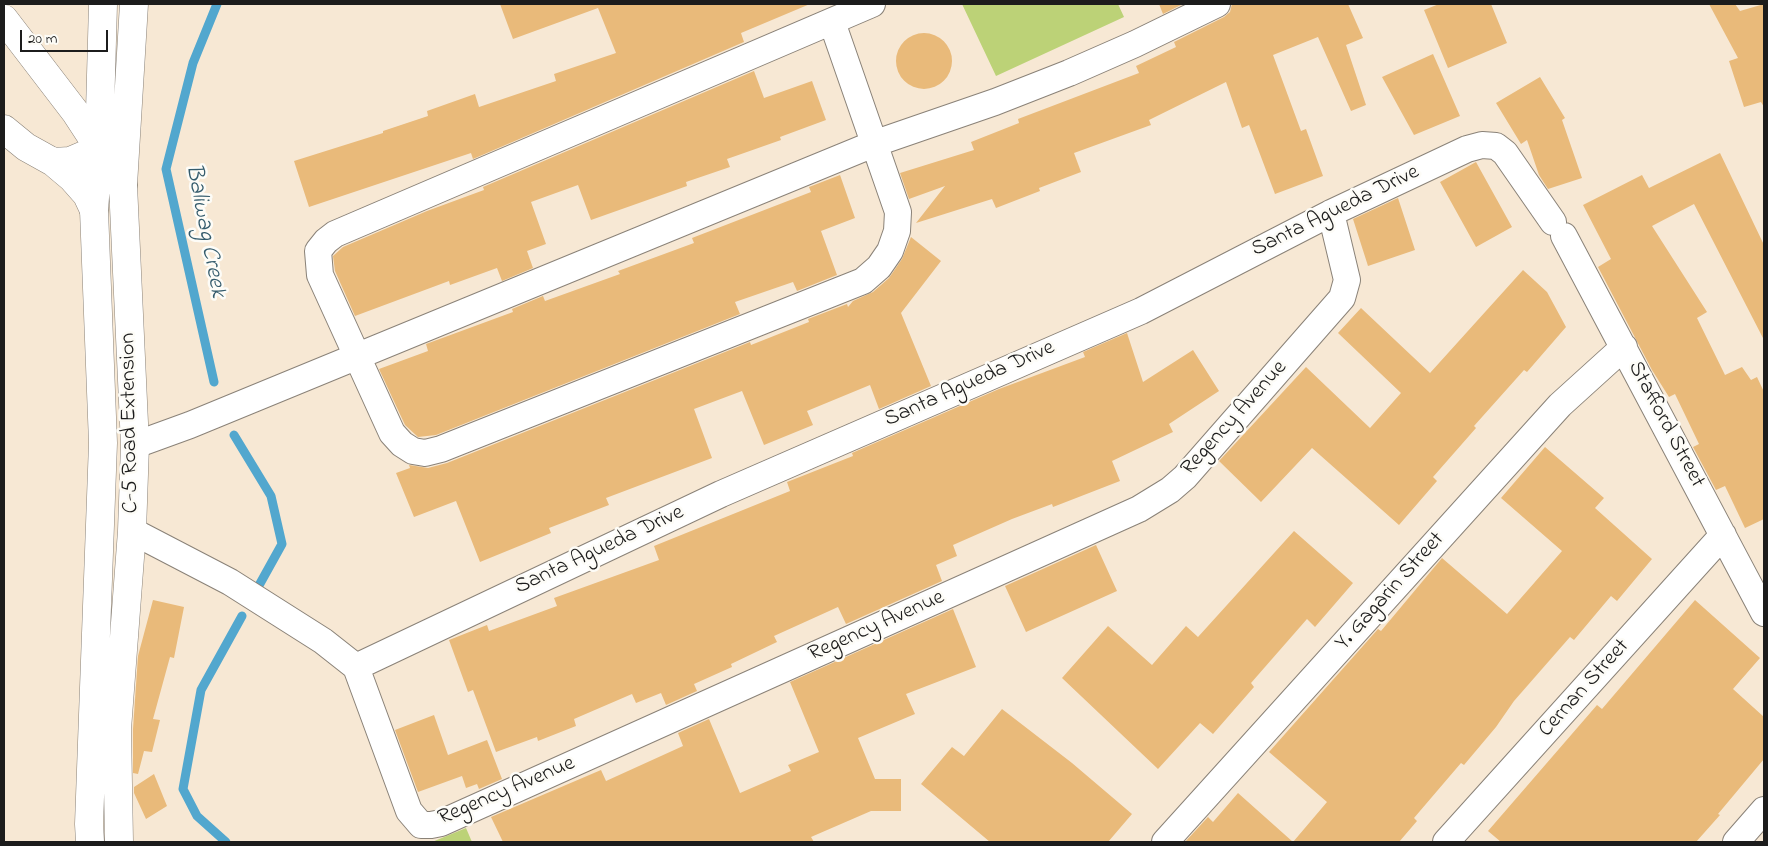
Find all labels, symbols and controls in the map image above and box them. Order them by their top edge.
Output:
scale bar [22,20,110,52]
text: 20 m [28,28,57,50]
street label: Santa Agueda Drive [1248,160,1424,264]
water label: Baliwag Creek [177,162,231,300]
street label: C-5 Road Extension [116,333,146,513]
street label: Santa Agueda Drive [881,336,1059,434]
street label: Regency Avenue [1176,356,1294,482]
street label: Stafford Street [1621,357,1709,493]
street label: Santa Agueda Drive [511,500,689,602]
street label: Y. Gagarin Street [1331,527,1451,657]
street label: Regency Avenue [805,585,949,669]
street label: Cernan Street [1534,634,1636,744]
street label: Regency Avenue [435,751,579,833]

